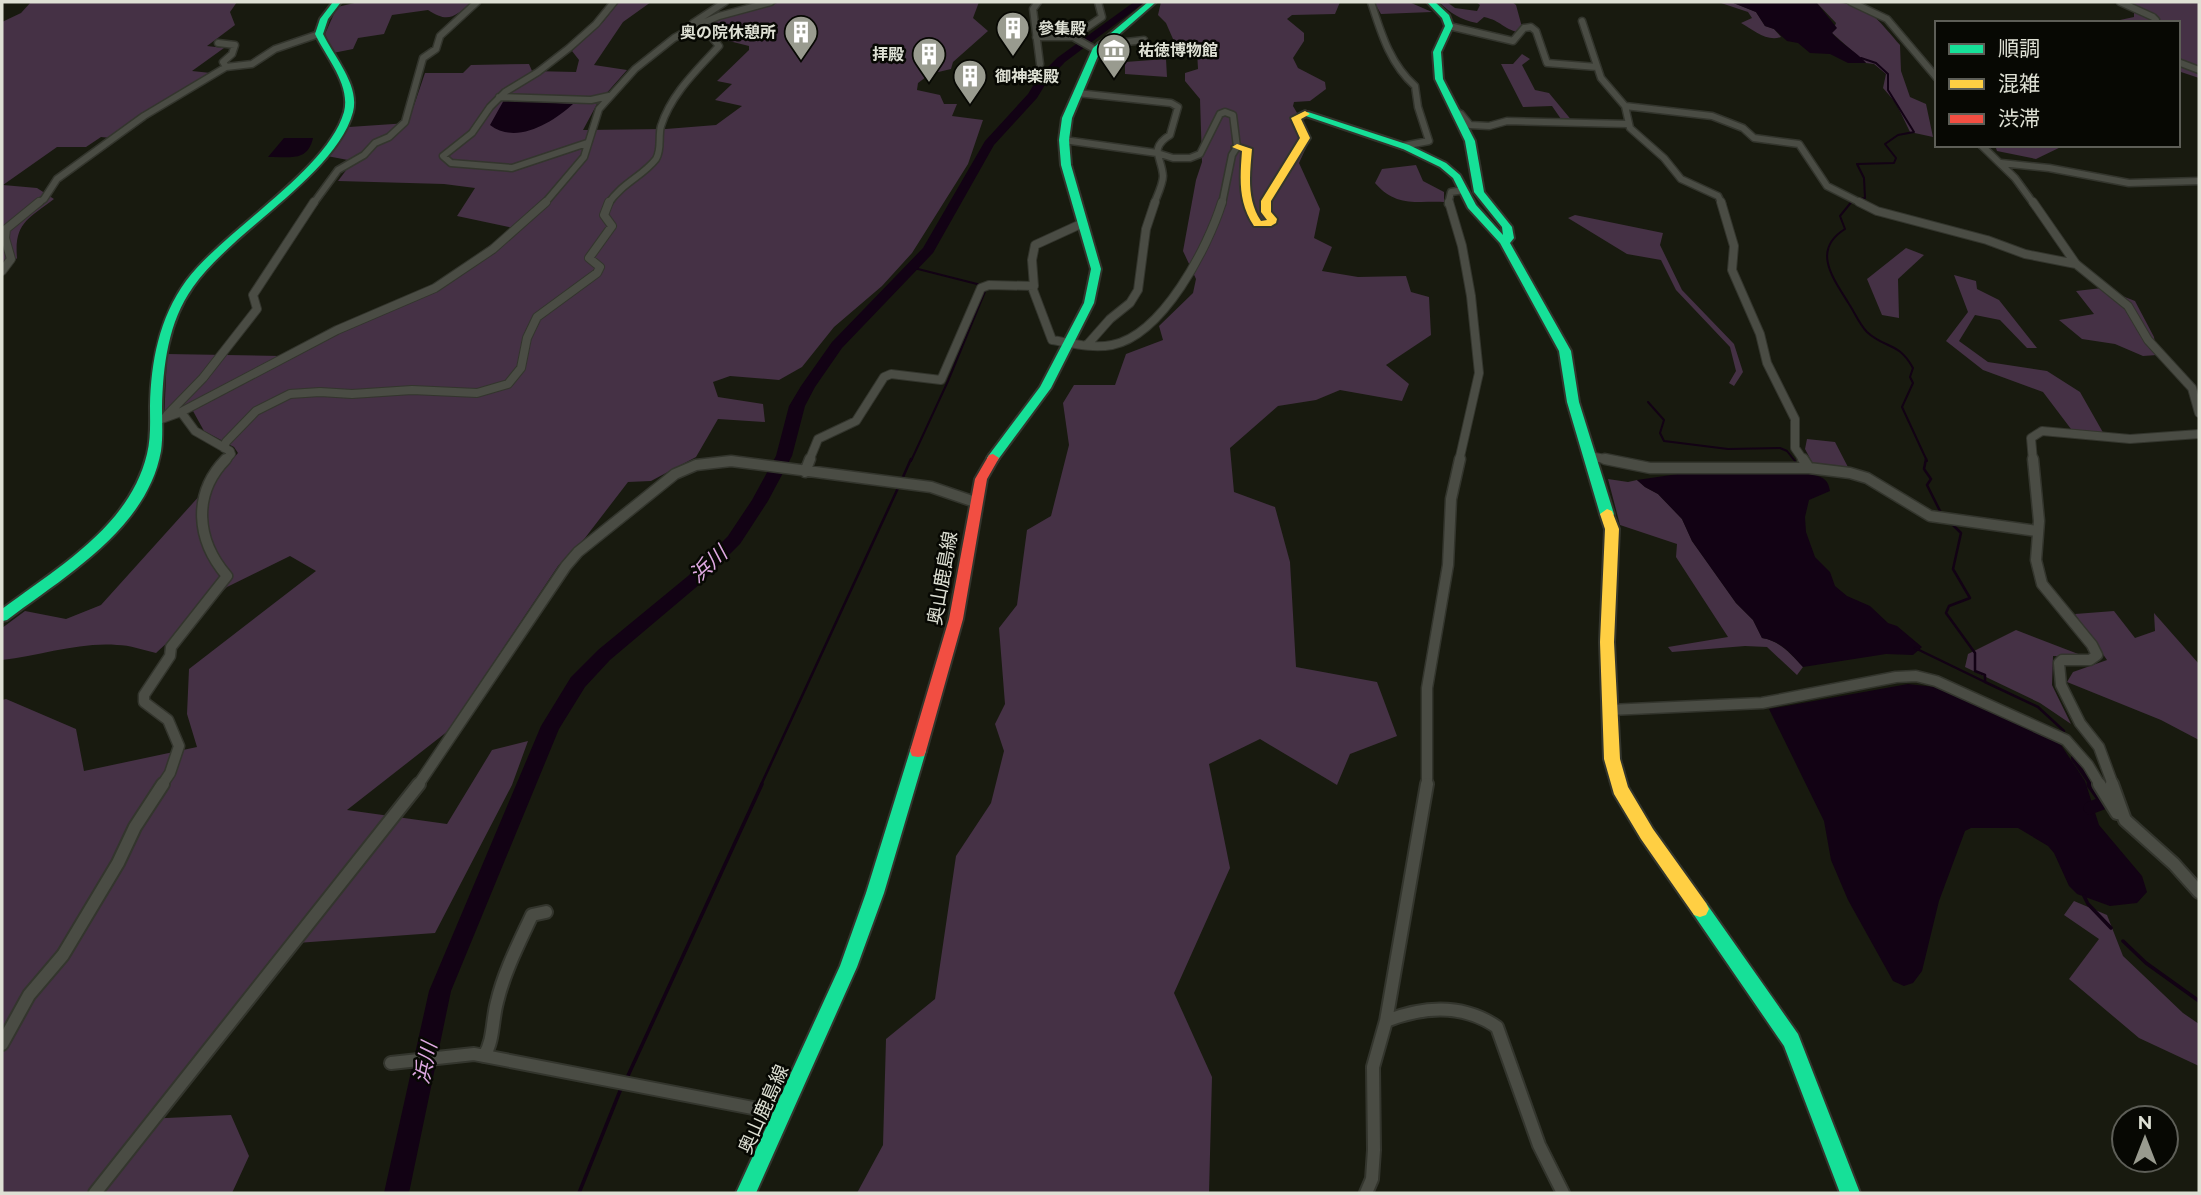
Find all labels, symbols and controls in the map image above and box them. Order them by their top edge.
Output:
building icon: 參集殿 [994,9,1032,58]
building icon: 奥の院休憩所 [782,13,820,62]
place label: 參集殿 [1038,19,1086,38]
legend [1935,21,2180,147]
place label: 奥の院休憩所 [680,23,776,42]
museum icon: 祐徳博物館 [1095,31,1133,80]
building icon: 拝殿 [910,35,948,84]
text: 順調 [1998,36,2040,61]
place label: 祐徳博物館 [1138,41,1218,60]
place label: 拝殿 [872,45,904,64]
building icon: 御神楽殿 [951,57,989,106]
place label: 御神楽殿 [995,67,1059,86]
text: 混雑 [1998,71,2040,96]
text: 渋滞 [1998,106,2040,131]
street label: 奥山鹿島線 [923,529,961,627]
water label: 浜川 [684,539,733,587]
water label: 浜川 [408,1038,442,1086]
street label: 奥山鹿島線 [734,1061,792,1157]
north arrow [2110,1104,2180,1174]
text: N [2138,1111,2152,1133]

